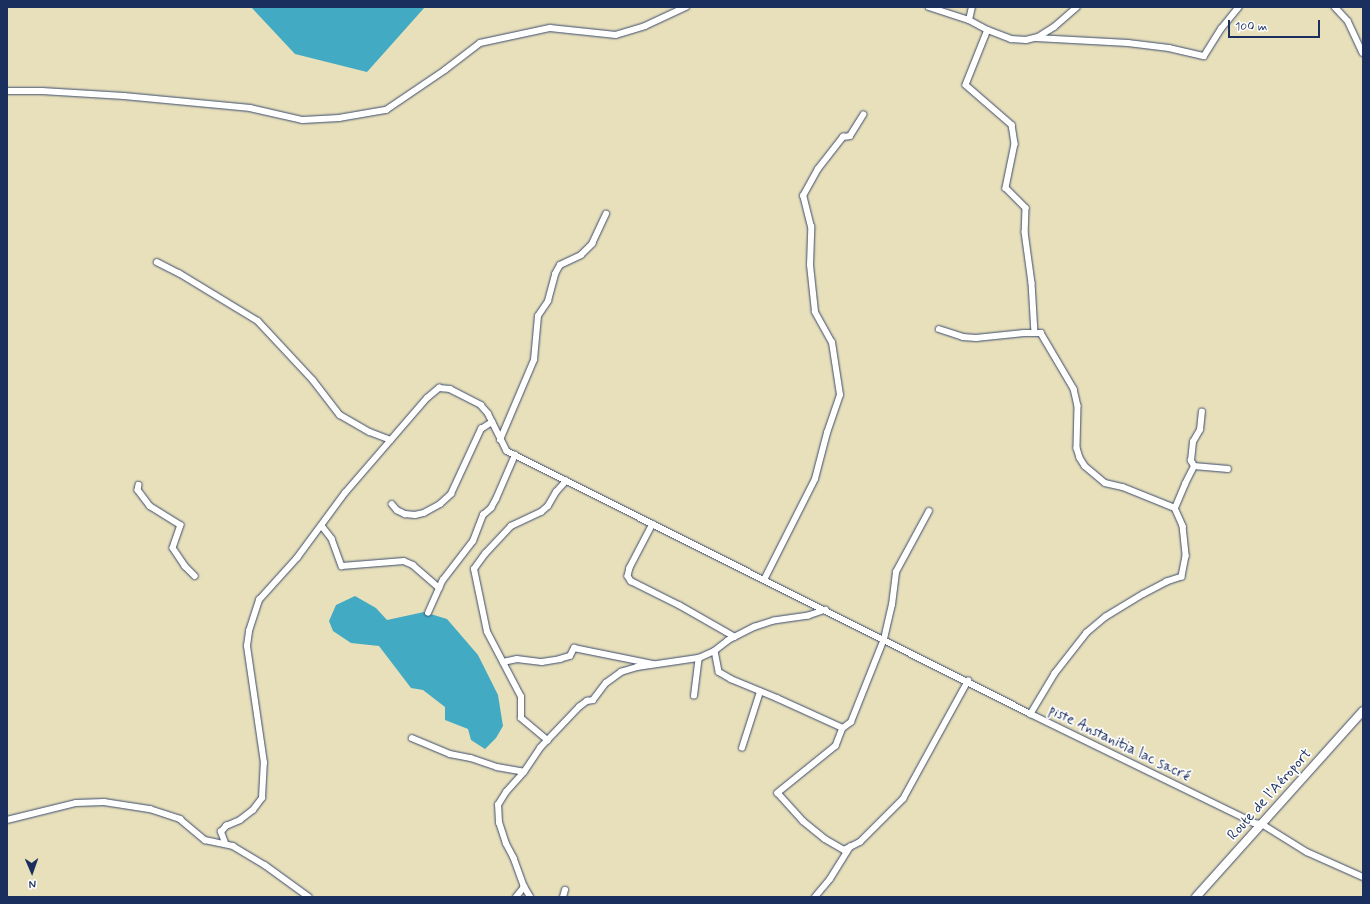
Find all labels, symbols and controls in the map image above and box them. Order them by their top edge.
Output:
scale bar [1230,12,1322,38]
text: 100 m [1235,19,1267,35]
street label: piste Anstanitia lac sacré [1045,702,1193,786]
street label: Route de l'Aéroport [1224,746,1316,844]
north arrow [12,852,52,892]
text: N [29,877,36,891]

